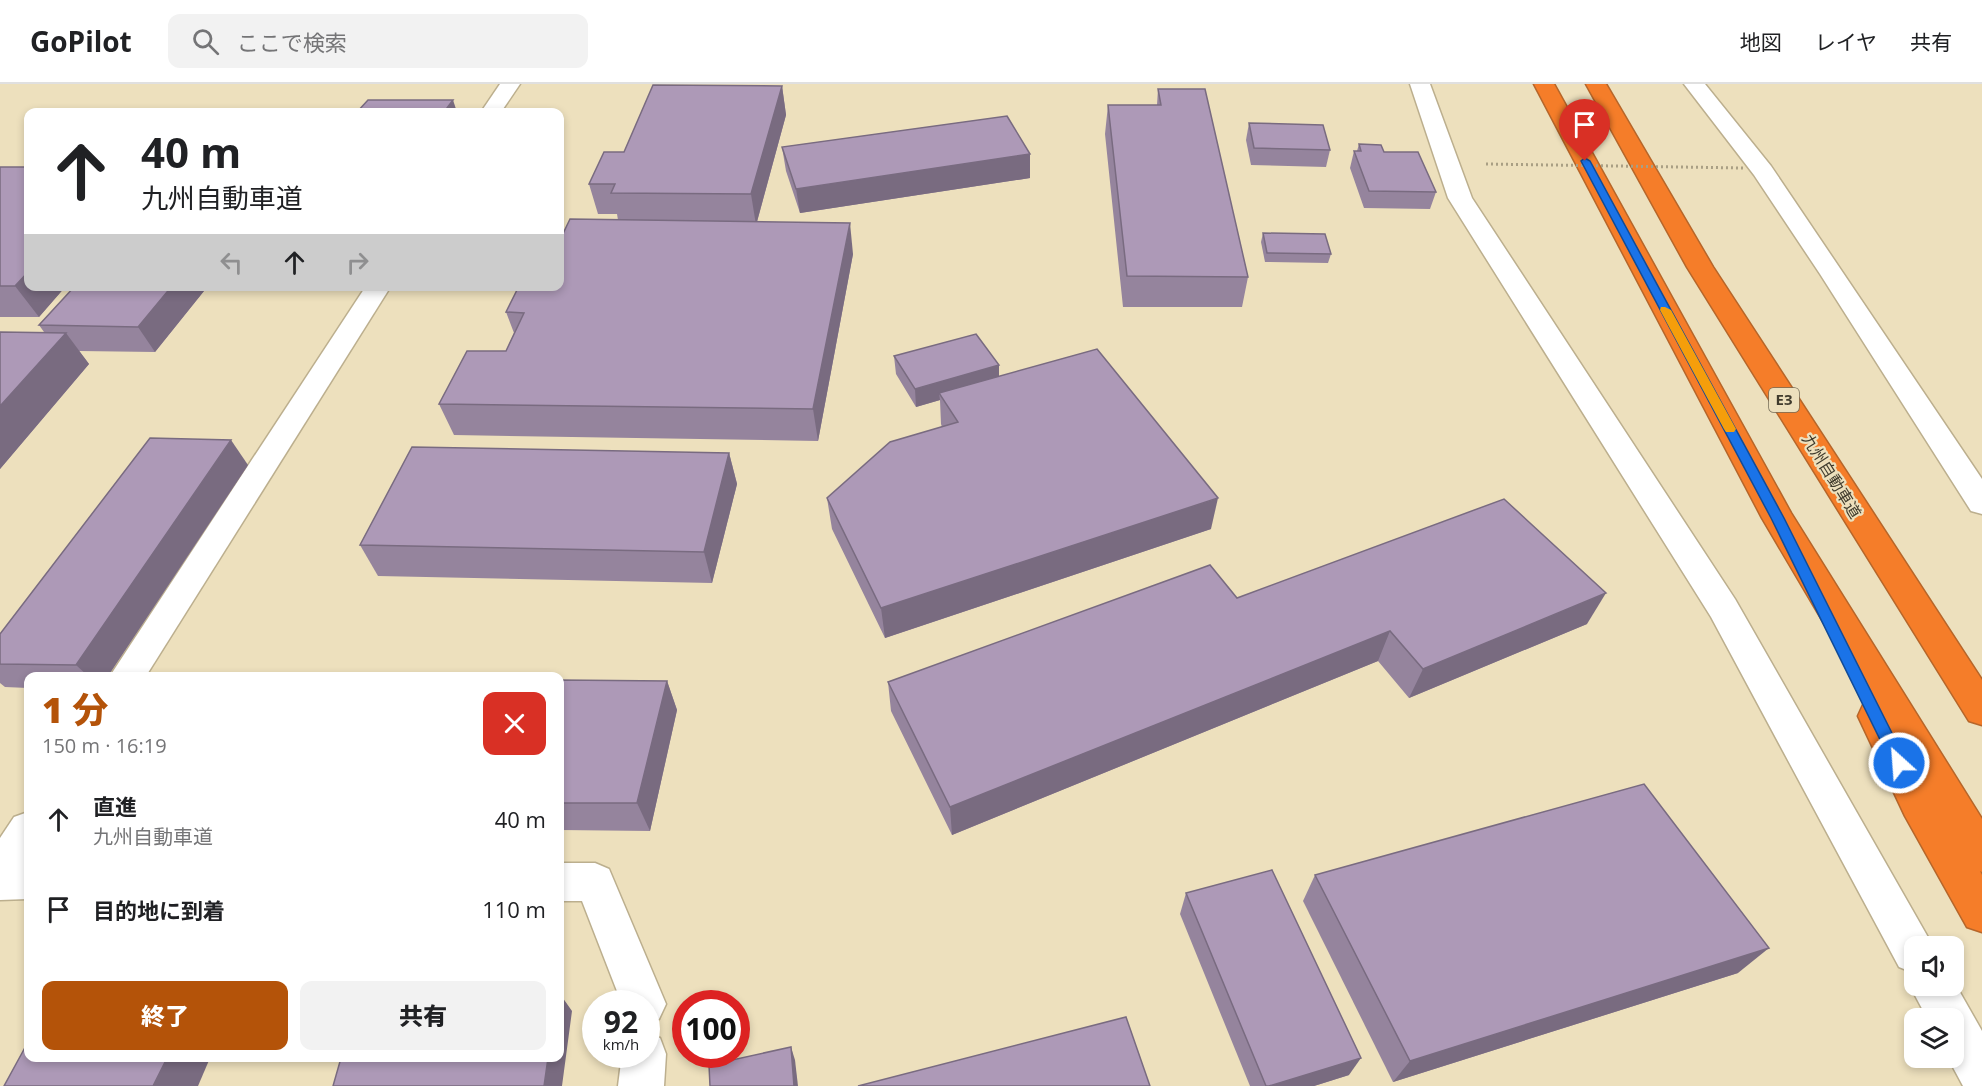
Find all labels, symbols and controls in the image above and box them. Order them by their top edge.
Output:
search box [168,14,588,68]
text: GoPilot [30,22,132,60]
icon: search [189,25,222,58]
text: ここで検索 [237,27,347,57]
text: 地図 [1740,28,1782,56]
text: レイヤ [1815,28,1877,56]
text: 共有 [1910,28,1952,56]
pin [1559,99,1610,161]
icon: arrive [1568,108,1601,141]
text: 40 m [141,123,241,180]
icon: ahead [42,132,120,210]
text: 九州自動車道 [141,179,303,216]
icon: left [215,246,248,279]
icon: ahead [278,246,311,279]
icon: right [341,246,374,279]
road number: E3 [1769,388,1799,412]
street label: 九州自動車道 [1797,429,1867,523]
text: 1 分 [42,685,108,734]
button: close [483,692,546,755]
position arrow [1867,731,1931,795]
text: 150 m · 16:19 [42,732,167,759]
text: 直進 [93,791,137,821]
icon: ahead [42,803,75,836]
text: 40 m [495,804,546,834]
text: 九州自動車道 [93,823,213,850]
icon: arrive [42,893,75,926]
text: 110 m [482,894,546,924]
text: 目的地に到着 [93,895,225,925]
map controls [1904,936,1964,1068]
button: sound [1904,936,1964,996]
button: 終了 [42,981,288,1050]
button: 共有 [300,981,546,1050]
speed limit sign: 100 [672,990,750,1068]
text: 92 [604,1001,638,1042]
button: layers [1904,1008,1964,1068]
text: km/h [603,1034,639,1054]

